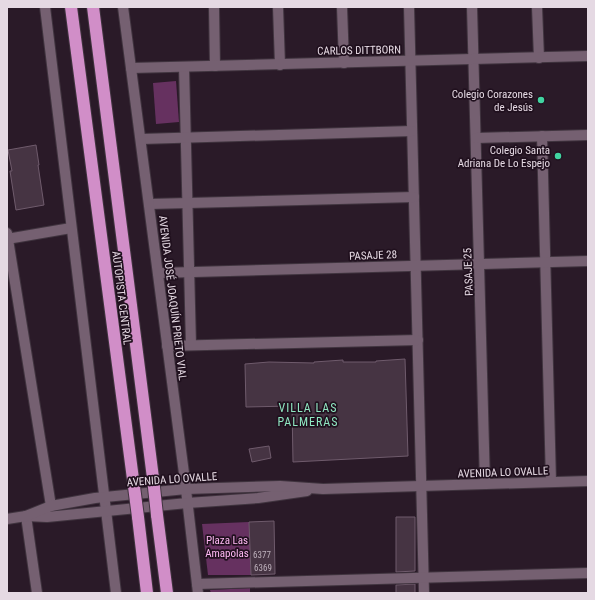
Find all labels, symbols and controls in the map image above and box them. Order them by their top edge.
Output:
street label: CARLOS DITTBORN [317,43,401,58]
place label: Colegio Corazones de Jesús [452,88,533,114]
marker: Colegio Corazones de Jesús [536,95,546,105]
place label: Colegio Santa Adriana De Lo Espejo [458,144,550,170]
marker: Colegio Santa Adriana De Lo Espejo [553,151,563,161]
street label: AVENIDA JOSÉ JOAQUÍN PRIETO VIAL [156,215,189,381]
street label: PASAJE 28 [349,248,397,263]
street label: PASAJE 25 [461,248,476,296]
street label: AUTOPISTA CENTRAL [109,250,134,346]
district label: VILLA LAS PALMERAS [277,401,339,429]
street label: AVENIDA LO OVALLE [457,464,549,481]
street label: AVENIDA LO OVALLE [126,470,218,489]
park label: Plaza Las Amapolas [205,534,249,560]
house number: 6377 [253,550,271,560]
house number: 6369 [254,563,272,573]

